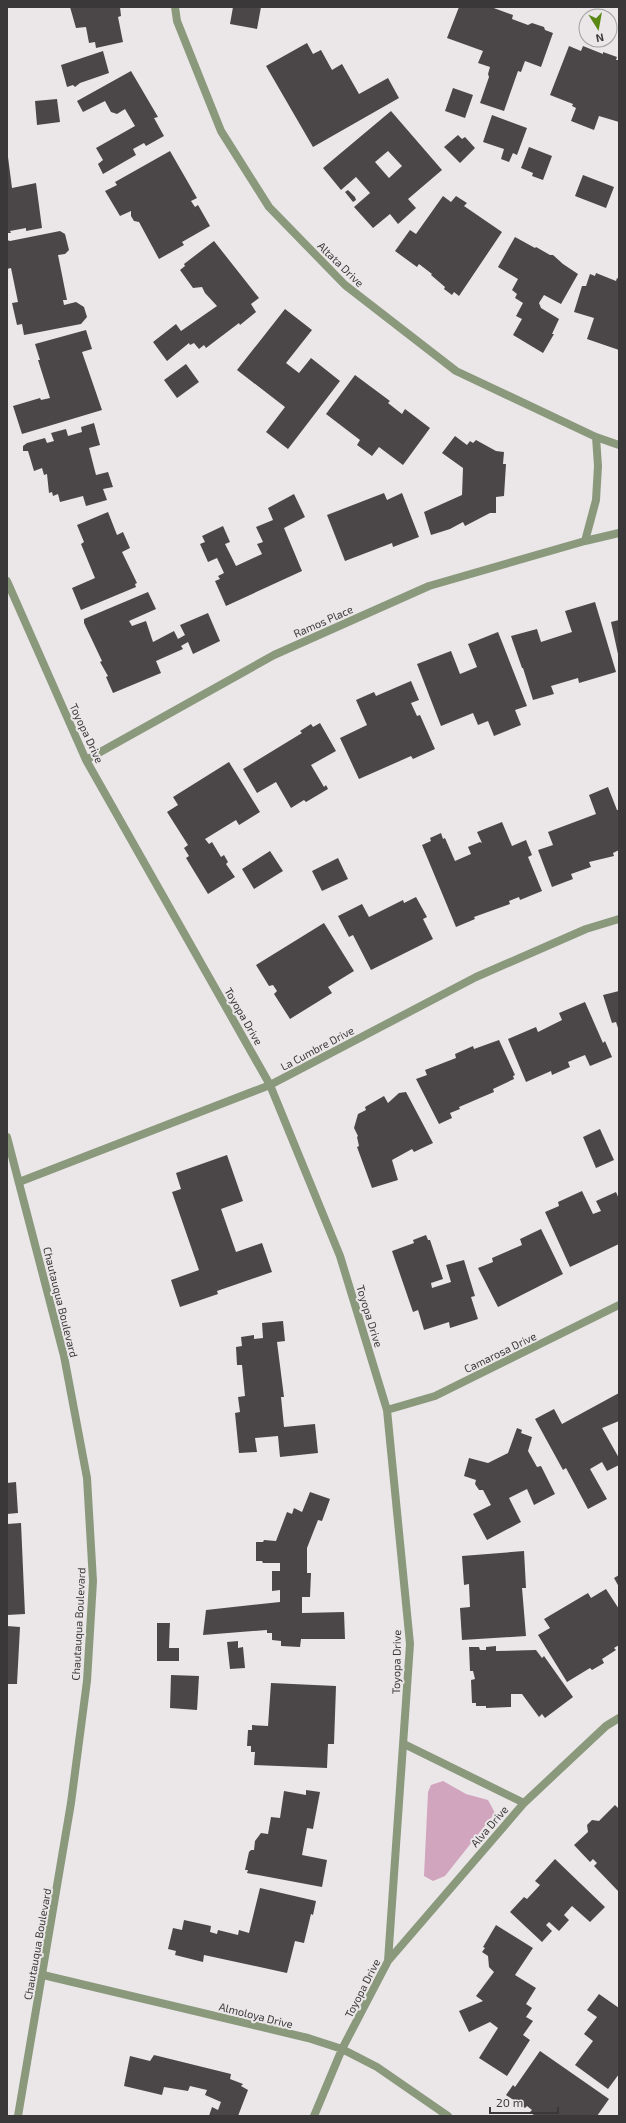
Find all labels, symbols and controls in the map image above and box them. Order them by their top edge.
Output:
north arrow [578,8,618,48]
text: N [595,31,605,45]
street label: Altata Drive [315,239,367,289]
street label: Ramos Place [291,602,355,640]
street label: Toyopa Drive [68,701,107,765]
street label: Toyopa Drive [222,985,266,1047]
street label: La Cumbre Drive [278,1023,356,1073]
street label: Chautauqua Boulevard [41,1245,81,1359]
street label: Toyopa Drive [354,1283,386,1349]
street label: Camarosa Drive [462,1329,538,1375]
street label: Chautauqua Boulevard [69,1567,87,1681]
street label: Toyopa Drive [389,1630,403,1694]
street label: Alva Drive [468,1803,510,1849]
street label: Chautauqua Boulevard [21,1887,53,2001]
street label: Toyopa Drive [342,1956,382,2020]
street label: Almoloya Drive [218,2000,294,2030]
scale bar [490,2089,558,2115]
text: 20 m [496,2095,523,2109]

